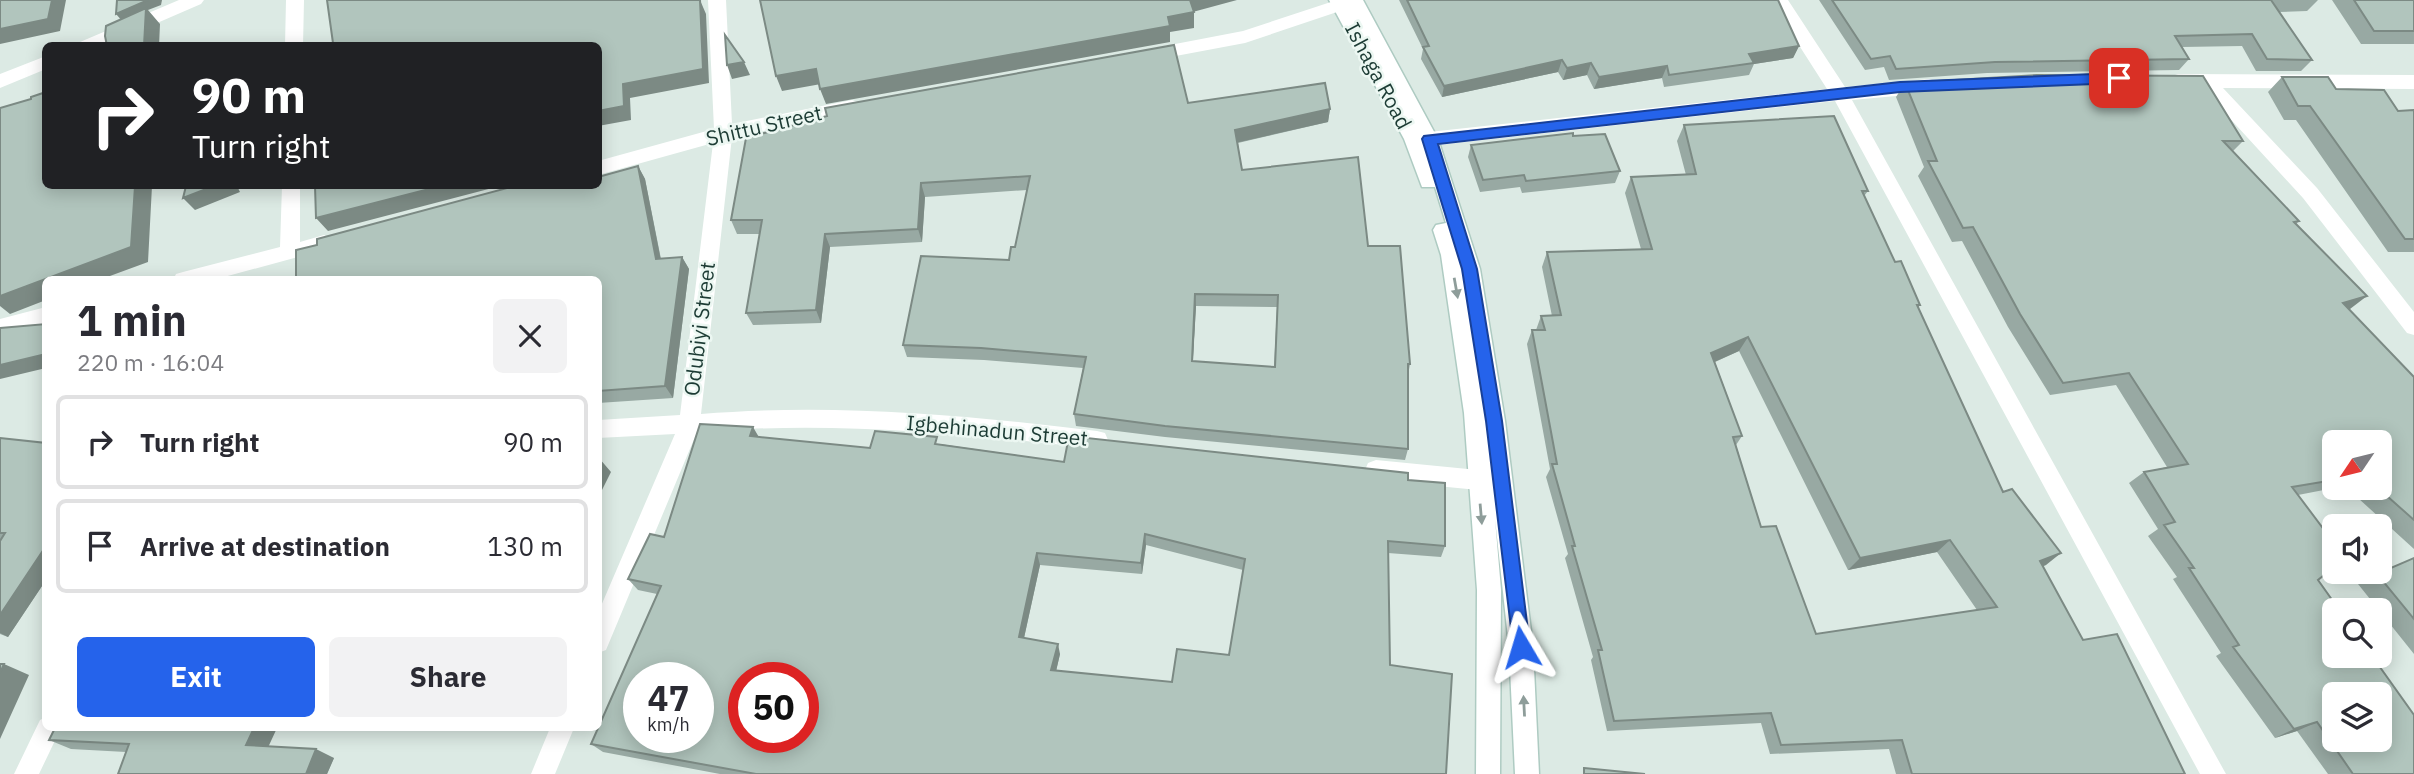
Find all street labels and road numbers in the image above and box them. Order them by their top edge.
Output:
street label: Ishaga Road [1339,17,1419,134]
street label: Shittu Street [703,98,825,152]
street label: Odubiyi Street [677,260,721,397]
street label: Igbehinadun Street [905,408,1089,452]

